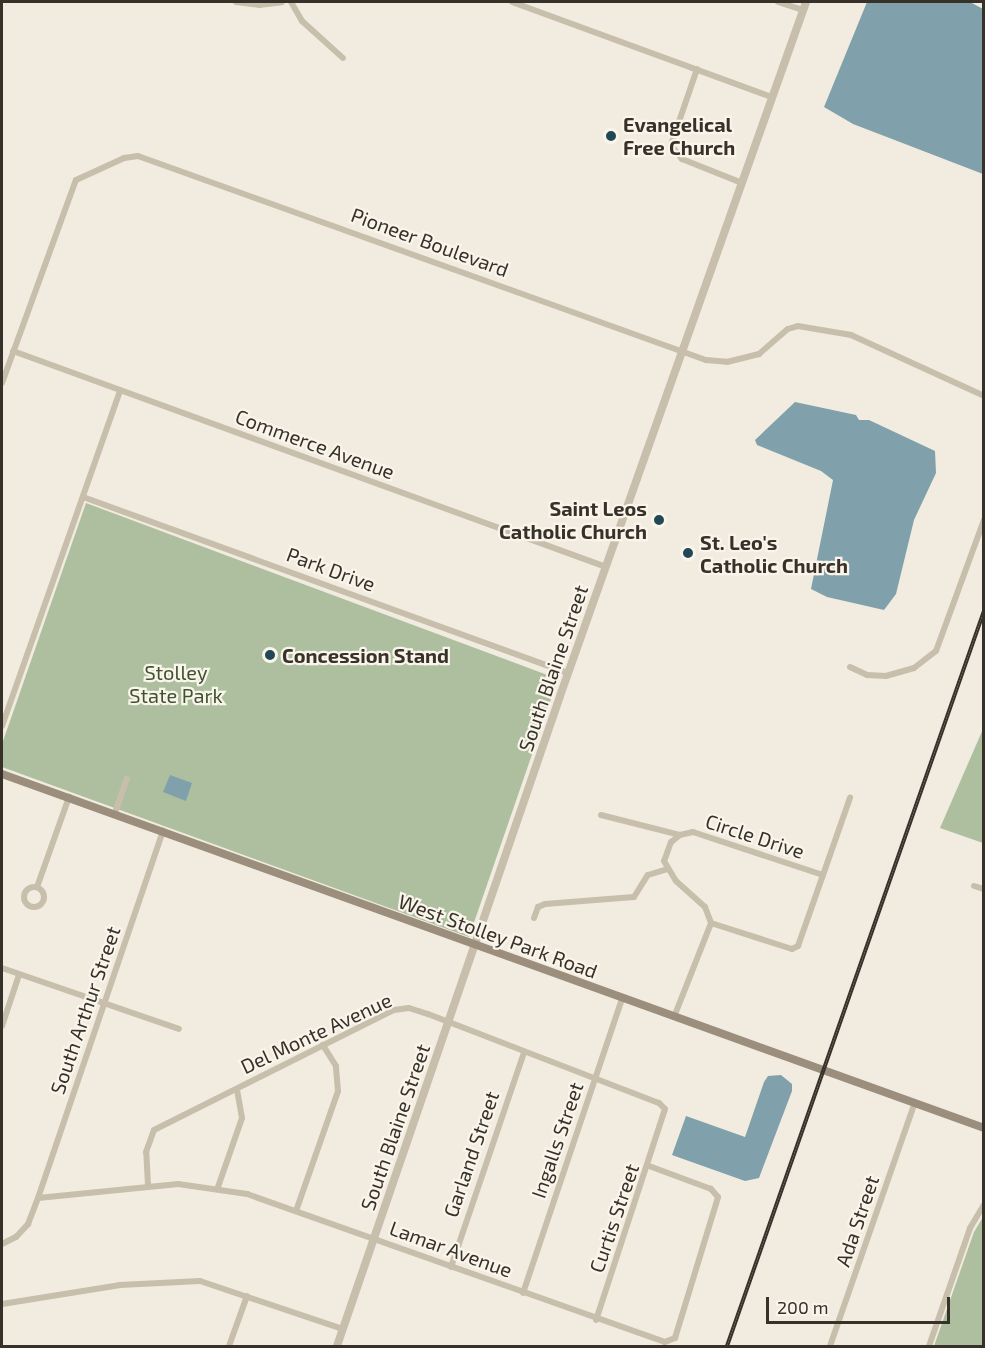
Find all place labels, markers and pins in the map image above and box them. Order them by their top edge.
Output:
place label: Evangelical Free Church [623,112,735,159]
marker: Evangelical Free Church [604,129,618,143]
place label: Saint Leos Catholic Church [499,496,647,543]
marker: Saint Leos Catholic Church [652,513,666,527]
place label: St. Leo's Catholic Church [700,530,848,577]
marker: St. Leo's Catholic Church [681,546,695,560]
place label: Concession Stand [282,643,449,667]
marker: Concession Stand [263,648,277,662]

